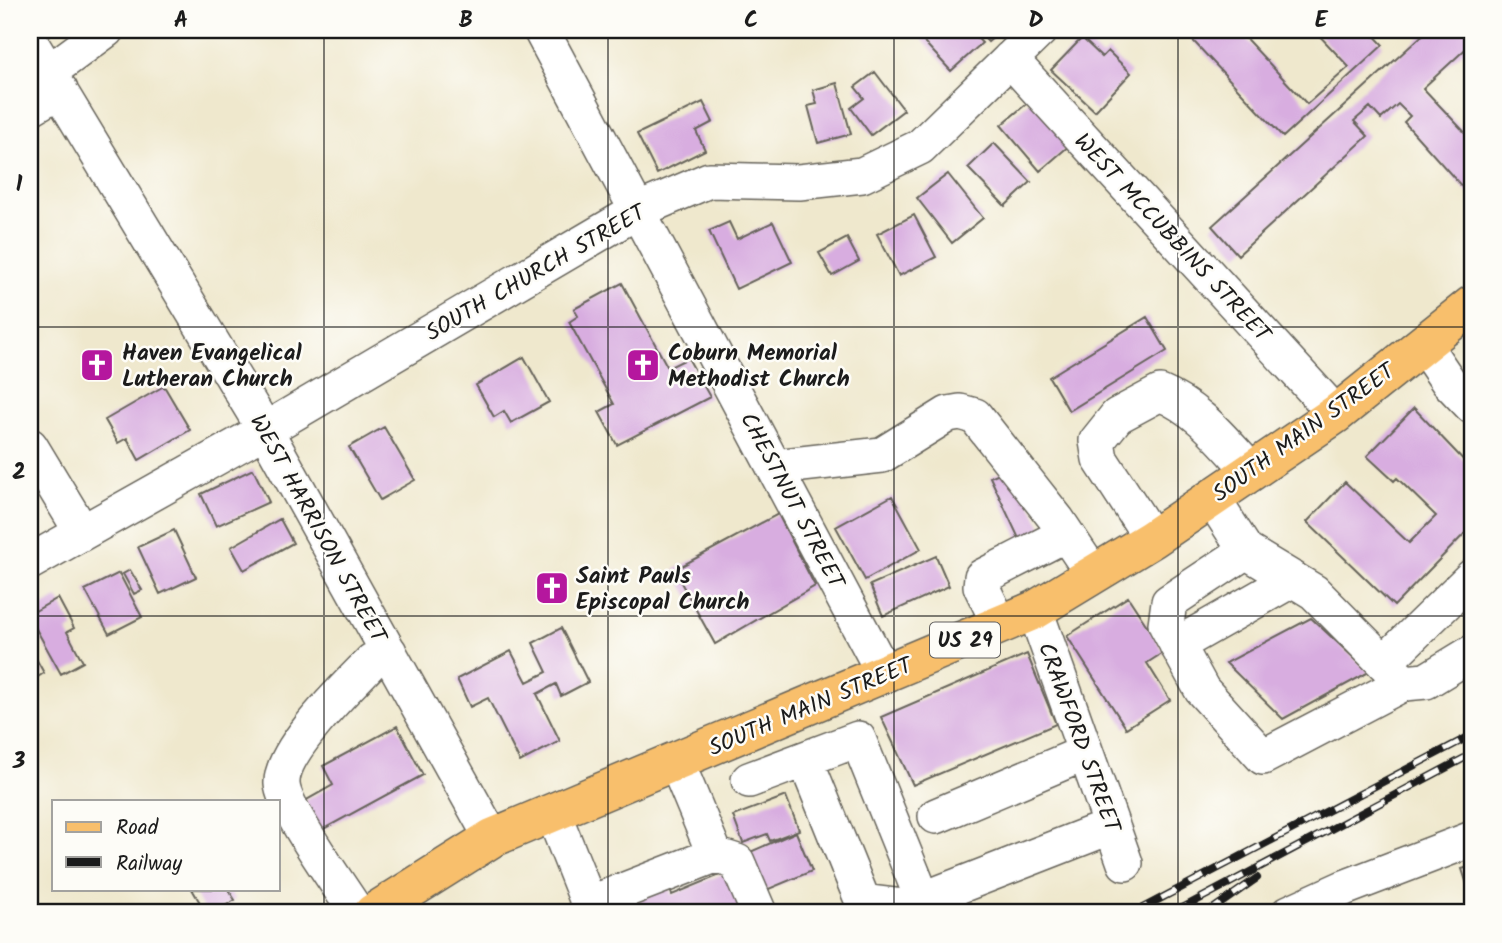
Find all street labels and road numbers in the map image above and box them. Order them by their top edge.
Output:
street label: WEST MCCUBBINS STREET [1065,125,1280,353]
street label: SOUTH CHURCH STREET [419,195,654,352]
street label: SOUTH MAIN STREET [1205,354,1404,512]
street label: CHESTNUT STREET [730,406,854,597]
street label: WEST HARRISON STREET [239,408,396,651]
road number: US 29 [930,622,1000,658]
street label: CRAWFORD STREET [1027,638,1130,839]
street label: SOUTH MAIN STREET [703,648,920,767]

